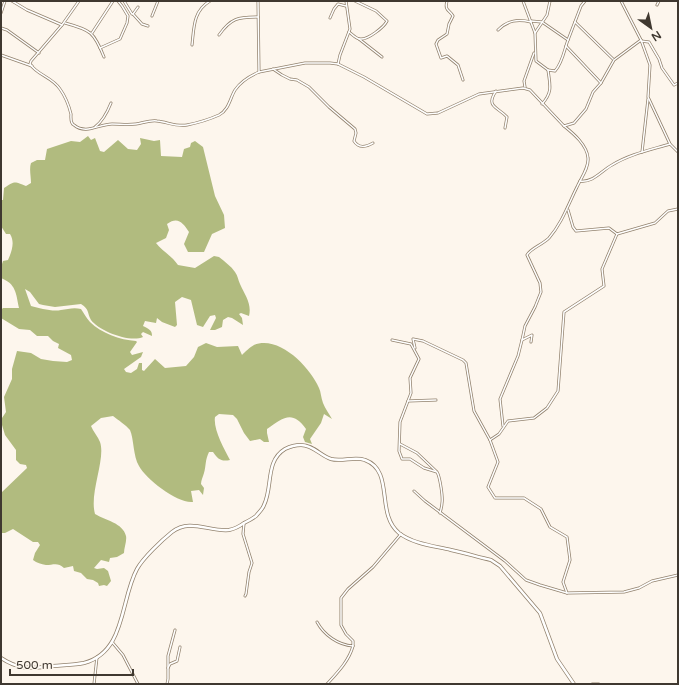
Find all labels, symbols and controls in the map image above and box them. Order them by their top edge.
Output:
north arrow [631,8,671,48]
text: N [649,28,663,44]
scale bar [10,651,133,677]
text: 500 m [16,658,53,672]

